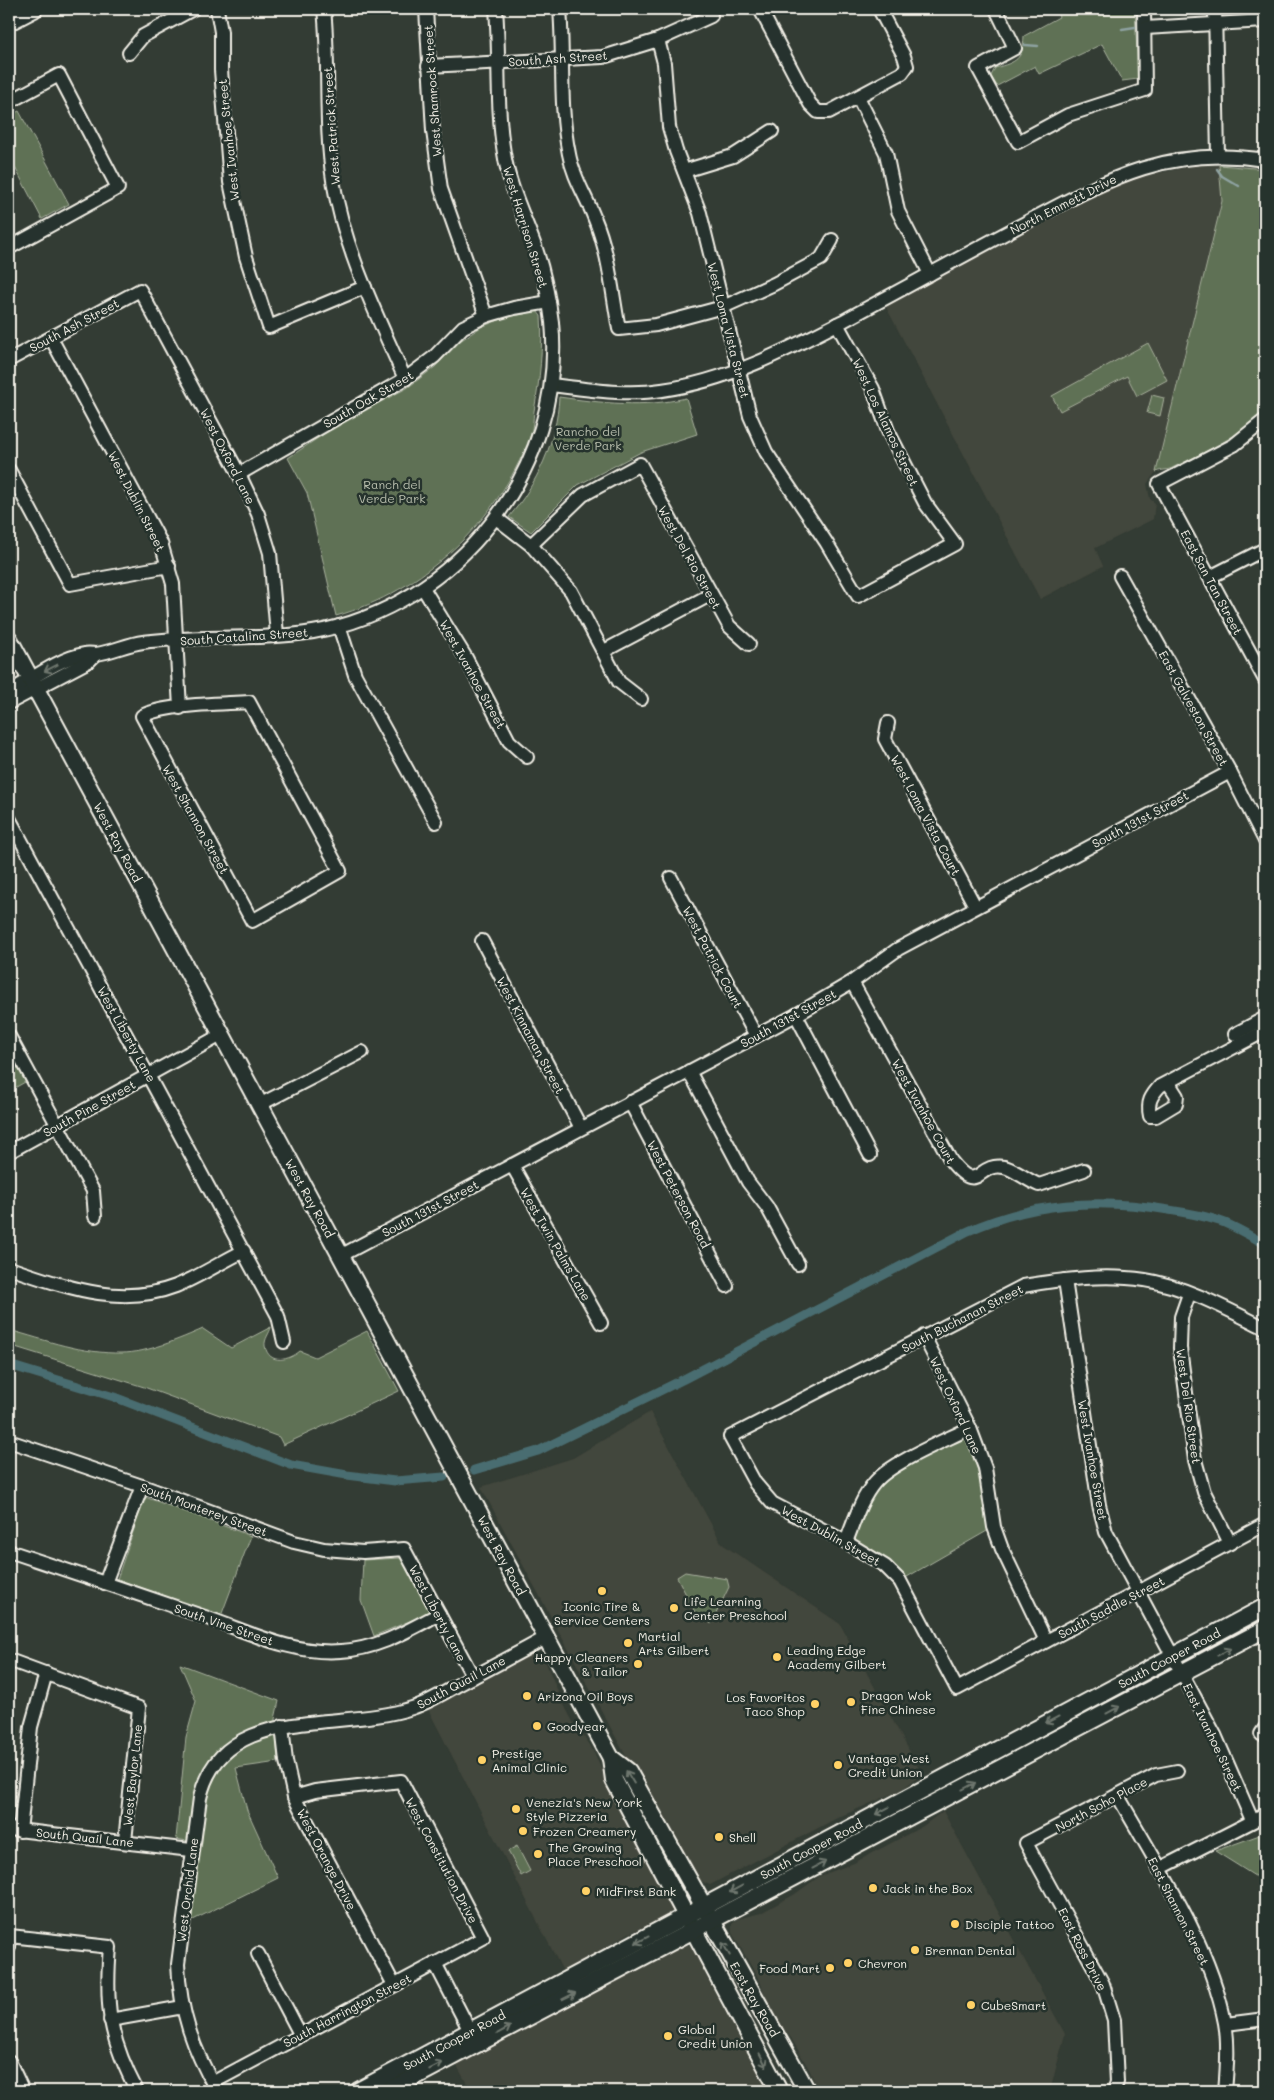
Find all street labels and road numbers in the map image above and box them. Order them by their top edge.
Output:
street label: West Shamrock Street [419,25,445,157]
street label: South Ash Street [508,47,608,69]
street label: West Patrick Street [319,66,343,186]
street label: West Ivanhoe Street [214,78,242,202]
street label: West Harrison Street [500,164,552,290]
street label: North Emmett Drive [1007,170,1119,238]
street label: West Loma Vista Street [704,261,754,399]
street label: South Ash Street [26,295,122,355]
street label: West Los Alamos Street [849,355,923,489]
street label: South Oak Street [320,367,416,431]
street label: West Oxford Lane [197,405,259,507]
street label: West Dublin Street [105,448,169,554]
street label: West Del Rio Street [655,502,725,612]
street label: East San Tan Street [1178,527,1246,637]
street label: West Ivanhoe Street [436,617,510,731]
street label: South Catalina Street [180,624,308,648]
street label: East Galveston Street [1156,648,1232,768]
street label: West Loma Vista Court [887,752,965,878]
street label: West Shannon Street [159,761,233,877]
street label: South 131st Street [1089,787,1191,851]
street label: West Ray Road [90,799,146,885]
street label: West Patrick Court [679,903,747,1011]
street label: West Kinnaman Street [493,974,569,1096]
street label: West Liberty Lane [94,983,160,1085]
street label: South 131st Street [737,985,839,1051]
street label: West Ivanhoe Court [889,1056,959,1166]
street label: South Pine Street [40,1076,138,1140]
street label: West Peterson Road [644,1137,714,1251]
street label: West Ray Road [282,1156,339,1241]
street label: South 131st Street [379,1176,481,1240]
street label: West Twin Palms Lane [517,1185,595,1303]
street label: South Buchanan Street [898,1280,1026,1356]
street label: West Del Rio Street [1173,1347,1205,1465]
street label: West Oxford Lane [926,1354,986,1456]
street label: West Ivanhoe Street [1075,1399,1111,1521]
street label: South Monterey Street [138,1479,270,1539]
street label: West Dublin Street [779,1501,883,1569]
street label: West Ray Road [474,1512,530,1598]
street label: West Liberty Lane [406,1562,470,1664]
street label: South Saddle Street [1055,1572,1167,1642]
street label: South Vine Street [172,1600,276,1648]
street label: South Cooper Road [1115,1624,1223,1692]
street label: South Quail Lane [414,1652,508,1712]
street label: East Ivanhoe Street [1180,1680,1246,1794]
street label: West Baylor Lane [119,1723,145,1827]
street label: North Soho Place [1052,1773,1150,1835]
street label: West Constitution Drive [402,1794,482,1926]
street label: West Orange Drive [294,1806,360,1912]
street label: South Cooper Road [757,1815,865,1883]
street label: South Quail Lane [35,1824,135,1850]
street label: West Orchid Lane [173,1837,201,1943]
street label: East Shannon Street [1145,1854,1213,1968]
street label: East Ross Drive [1055,1905,1111,1993]
street label: East Ray Road [727,1958,783,2040]
street label: South Harrington Street [280,1969,414,2051]
street label: South Cooper Road [400,2006,508,2074]

